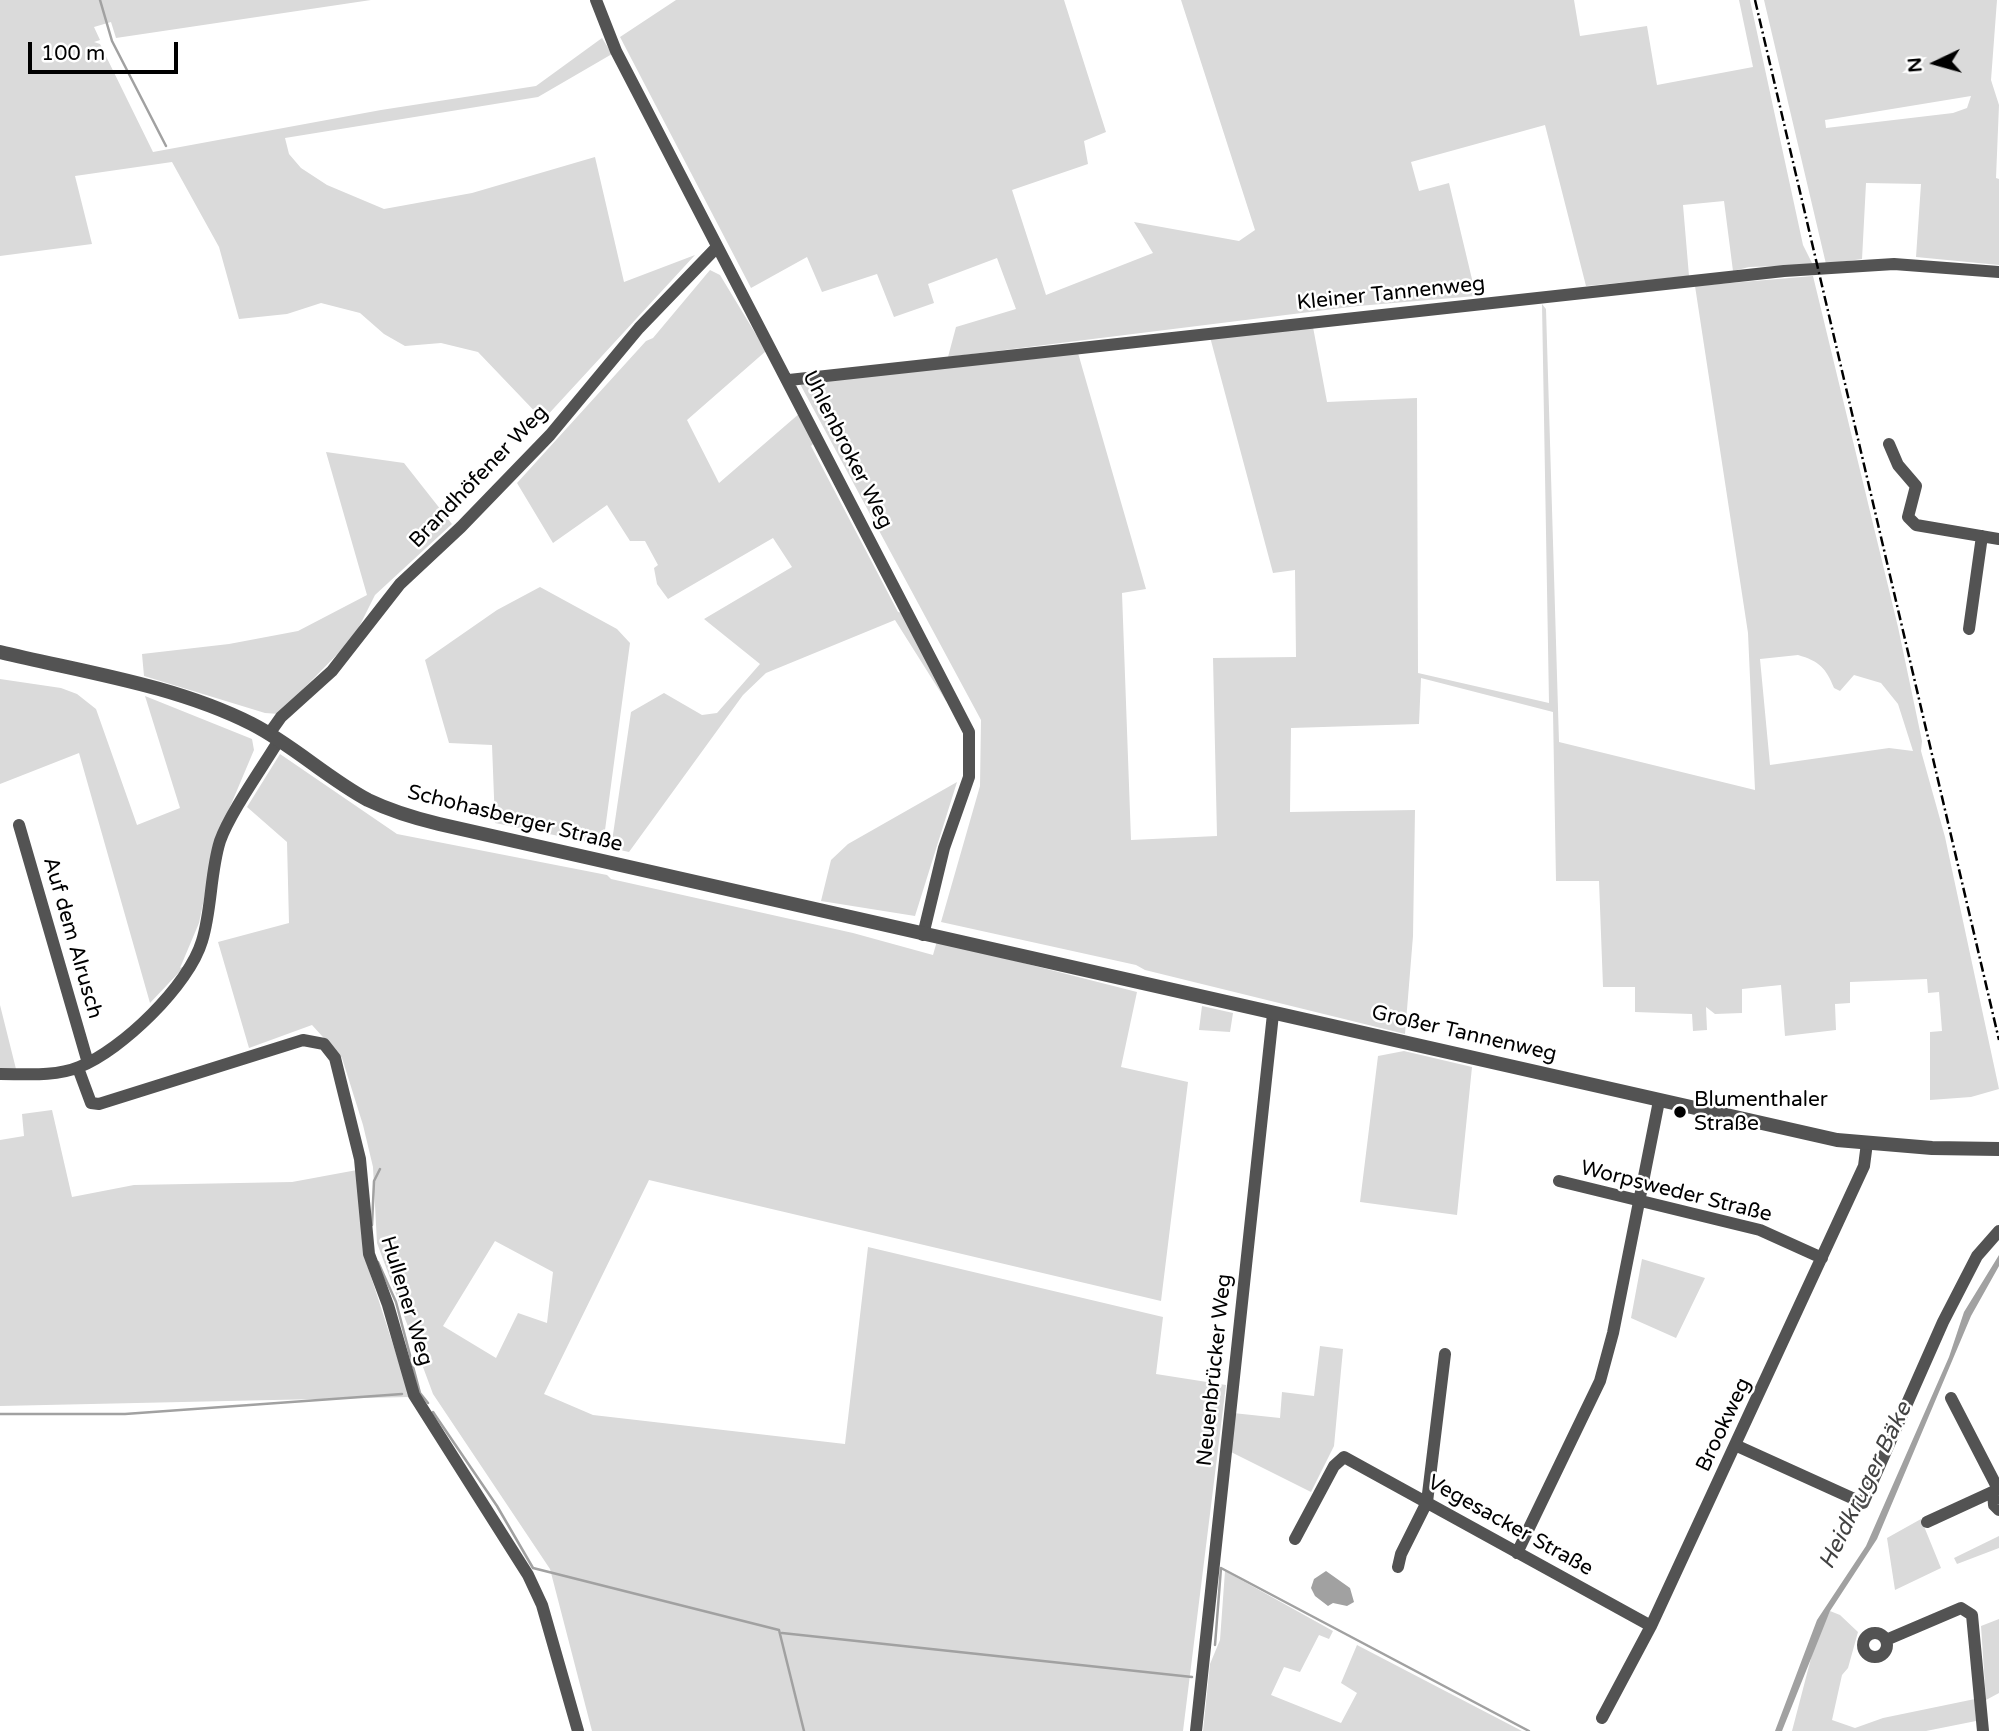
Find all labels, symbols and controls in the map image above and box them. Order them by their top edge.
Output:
scale bar [32,28,182,72]
north arrow [1901,28,1971,98]
text: 100 m [41,41,105,66]
text: N [1903,56,1927,73]
street label: Kleiner Tannenweg [1296,272,1486,316]
street label: Uhlenbroker Weg [796,367,898,533]
street label: Brandhöfener Weg [404,400,554,554]
street label: Schohasberger Straße [405,780,625,858]
street label: Auf dem Alrusch [37,854,107,1022]
street label: Großer Tannenweg [1369,1000,1559,1068]
place label: Blumenthaler Straße [1694,1087,1828,1137]
marker: Blumenthaler Straße [1672,1104,1688,1120]
street label: Worpsweder Straße [1578,1156,1774,1228]
street label: Hullener Weg [374,1233,438,1369]
street label: Neuenbrücker Weg [1192,1273,1238,1467]
street label: Brookweg [1691,1374,1757,1476]
water label: Heidkruger Bäke [1814,1398,1918,1574]
street label: Vegesacker Straße [1423,1470,1597,1582]

